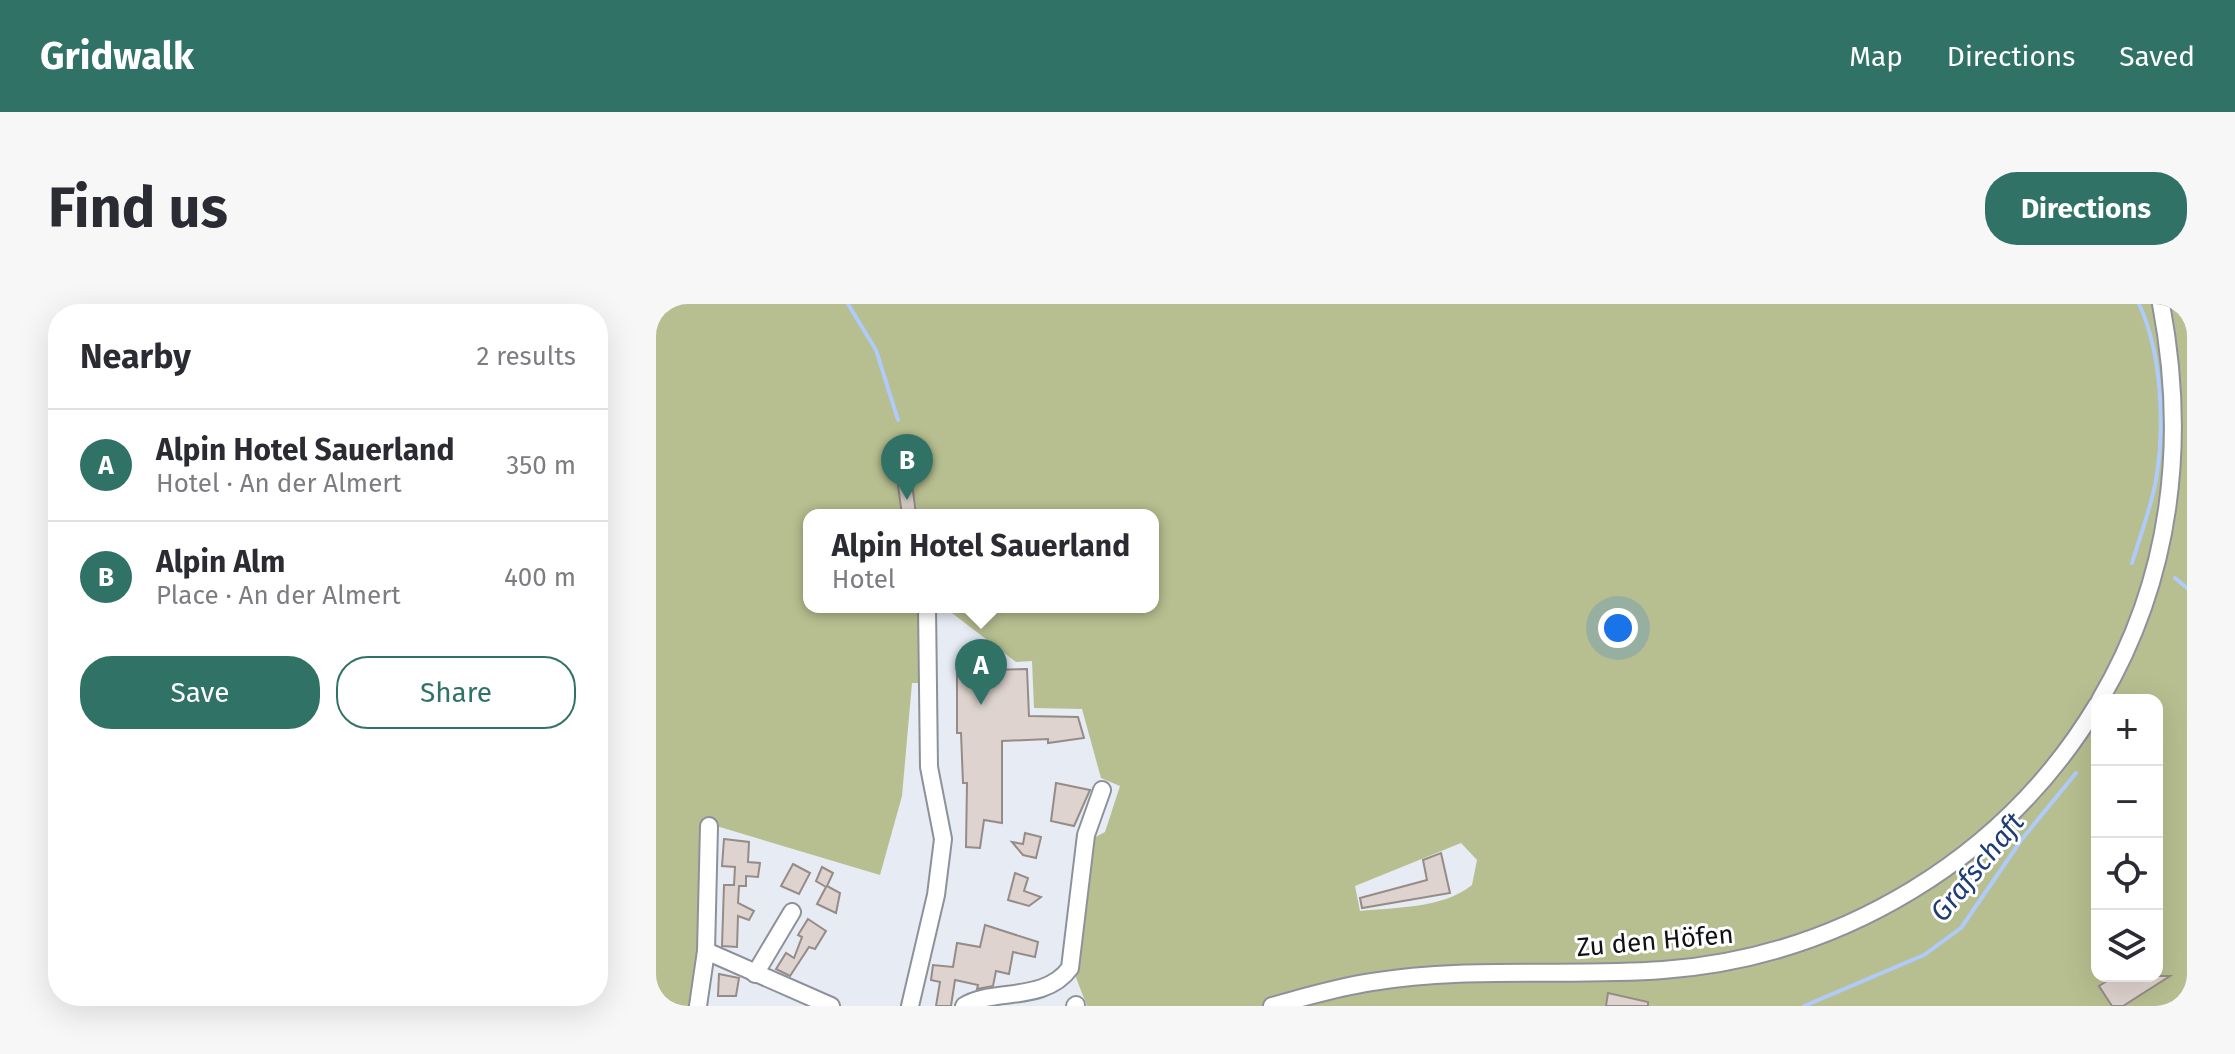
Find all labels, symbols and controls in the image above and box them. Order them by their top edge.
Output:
text: Gridwalk [40,33,194,79]
text: Map [1849,40,1903,73]
text: Directions [1947,40,2075,73]
text: Saved [2119,40,2195,73]
button: Directions [1985,172,2187,245]
text: Find us [48,175,228,242]
text: Nearby [80,336,191,377]
text: 2 results [476,341,576,372]
text: Alpin Hotel Sauerland [156,432,454,468]
pin: B [881,434,933,500]
text: A [98,450,114,481]
text: 350 m [506,450,576,481]
text: Hotel · An der Almert [156,468,402,499]
popup [803,509,1159,613]
text: Alpin Hotel Sauerland [832,528,1130,564]
text: Alpin Alm [156,544,285,580]
text: B [98,562,114,593]
text: 400 m [504,562,576,593]
text: Hotel [832,564,895,595]
text: Place · An der Almert [156,580,401,611]
your location [1598,608,1638,648]
pin: A [955,639,1007,705]
button: Save [80,656,320,729]
button: Share [336,656,576,729]
map controls [2091,694,2163,982]
button: + [2091,694,2163,766]
button: − [2091,766,2163,838]
water label: Grafschaft [1923,806,2031,928]
button: locate [2091,838,2163,910]
button: layers [2091,910,2163,982]
street label: Zu den Höfen [1575,919,1735,963]

